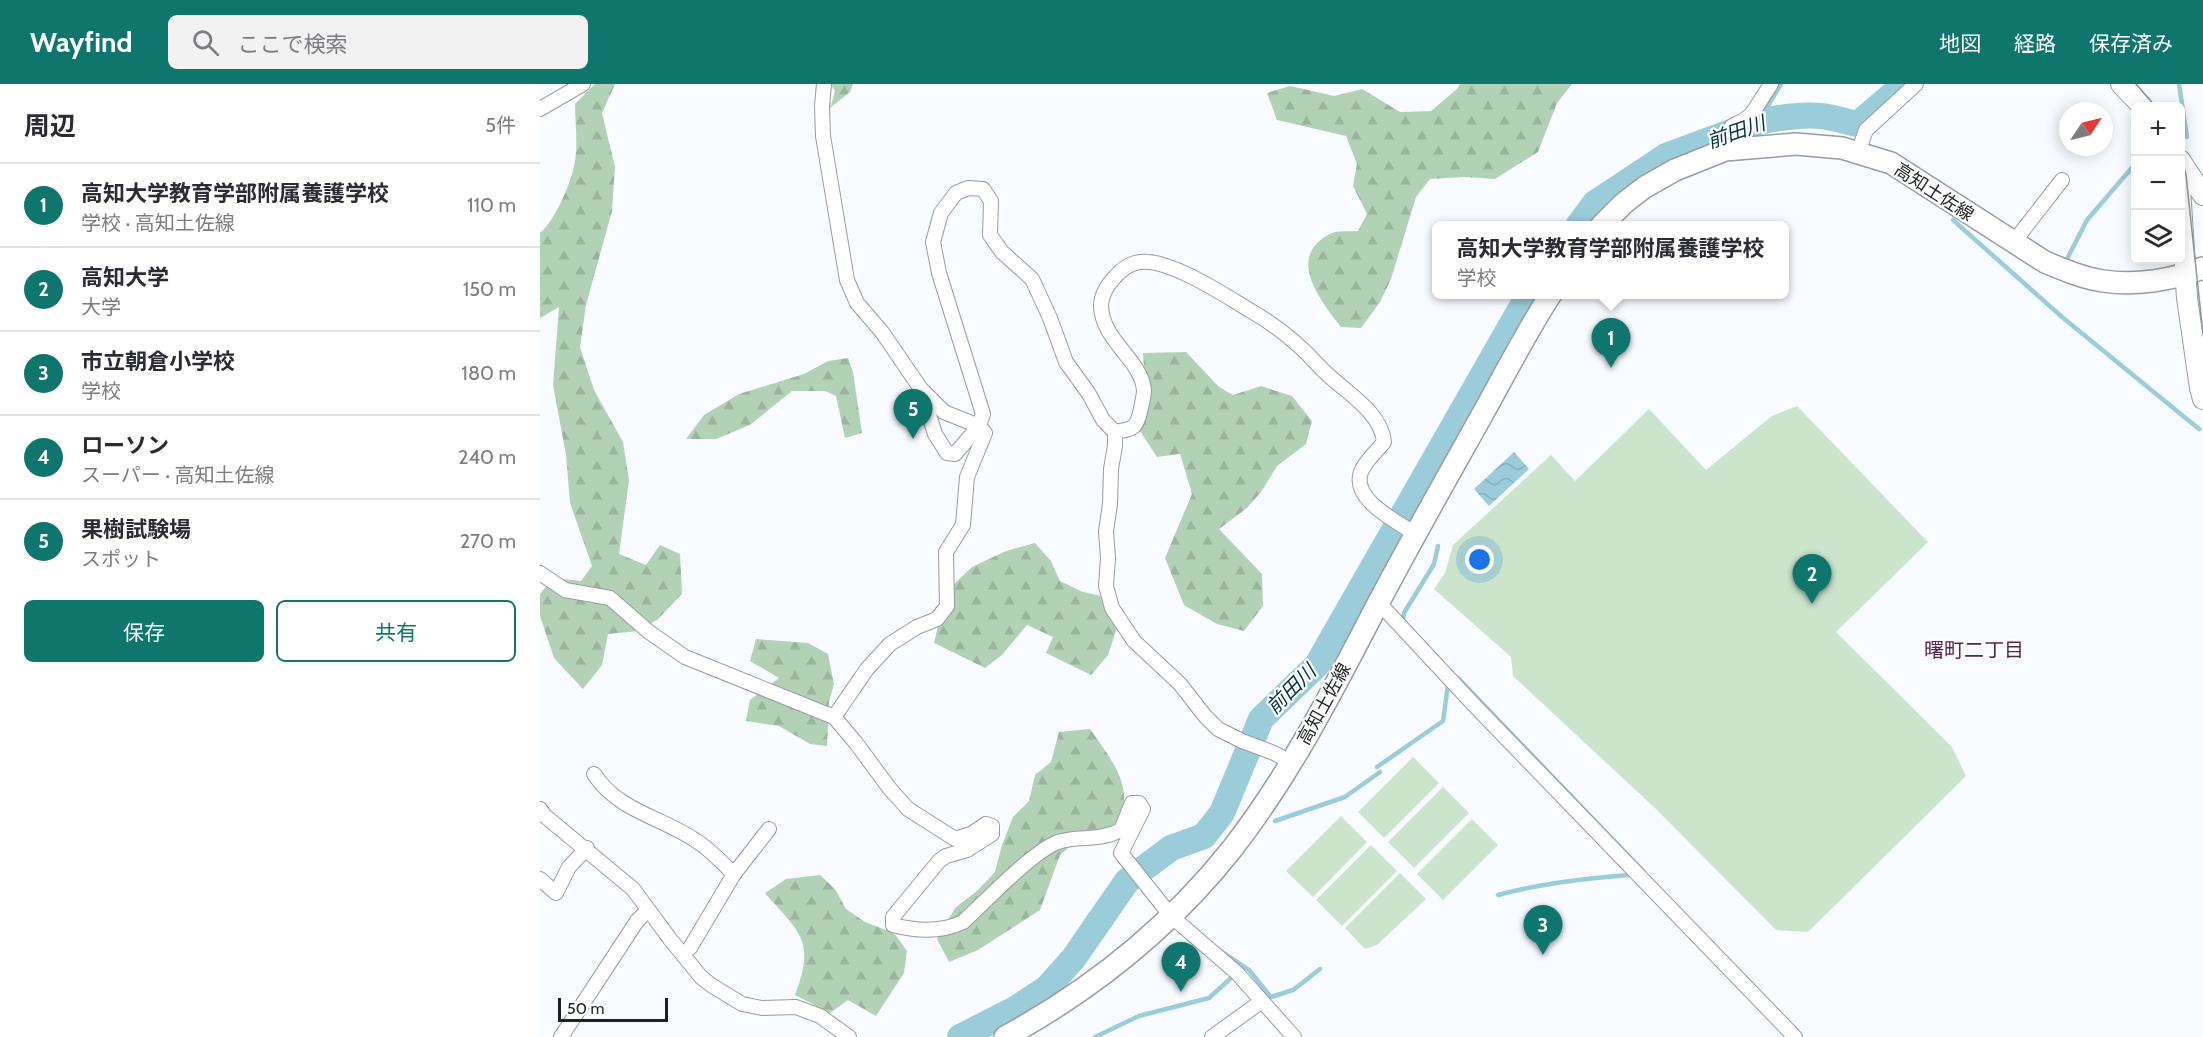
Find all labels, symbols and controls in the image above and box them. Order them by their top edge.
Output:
search box [168,15,588,69]
text: Wayfind [30,25,132,59]
icon: search [189,26,222,59]
text: ここで検索 [237,31,347,58]
text: 地図 [1939,31,1981,56]
text: 経路 [2014,31,2056,56]
text: 保存済み [2089,31,2173,56]
north arrow [2059,102,2113,156]
map controls [2131,102,2185,264]
button: + [2131,102,2185,156]
text: 周辺 [24,110,76,142]
water label: 前田川 [1704,110,1770,153]
text: 5件 [485,113,516,137]
button: − [2131,156,2185,210]
street label: 高知土佐線 [1890,158,1978,226]
text: 高知大学教育学部附属養護学校 [81,180,389,207]
text: 1 [40,193,47,217]
text: 110 m [467,193,516,217]
button: layers [2131,210,2185,264]
text: 学校 · 高知土佐線 [81,211,235,235]
popup [1432,221,1789,299]
text: 高知大学教育学部附属養護学校 [1456,235,1765,262]
text: 高知大学 [81,264,169,291]
text: 学校 [1456,266,1496,290]
text: 2 [38,277,49,301]
text: 150 m [463,277,516,301]
text: 大学 [81,295,121,319]
pin: 1 [1592,318,1630,368]
text: 市立朝倉小学校 [81,348,235,375]
text: 3 [38,361,49,385]
text: 180 m [461,361,516,385]
text: 学校 [81,379,121,403]
pin: 5 [894,390,932,439]
text: ローソン [81,432,169,459]
text: 4 [37,445,50,469]
text: 240 m [458,445,516,469]
text: スーパー · 高知土佐線 [81,463,275,487]
text: 果樹試験場 [81,516,191,543]
text: 5 [38,529,49,553]
text: 270 m [460,529,516,553]
your location [1465,545,1494,574]
text: スポット [81,547,161,571]
pin: 2 [1792,554,1832,604]
button: 保存 [24,600,264,662]
button: 共有 [276,600,516,662]
district label: 曙町二丁目 [1924,638,2024,662]
water label: 前田川 [1261,658,1322,719]
street label: 高知土佐線 [1293,659,1355,749]
pin: 3 [1524,906,1562,955]
pin: 4 [1162,942,1200,992]
scale bar [558,995,668,1022]
text: 50 m [567,999,604,1018]

